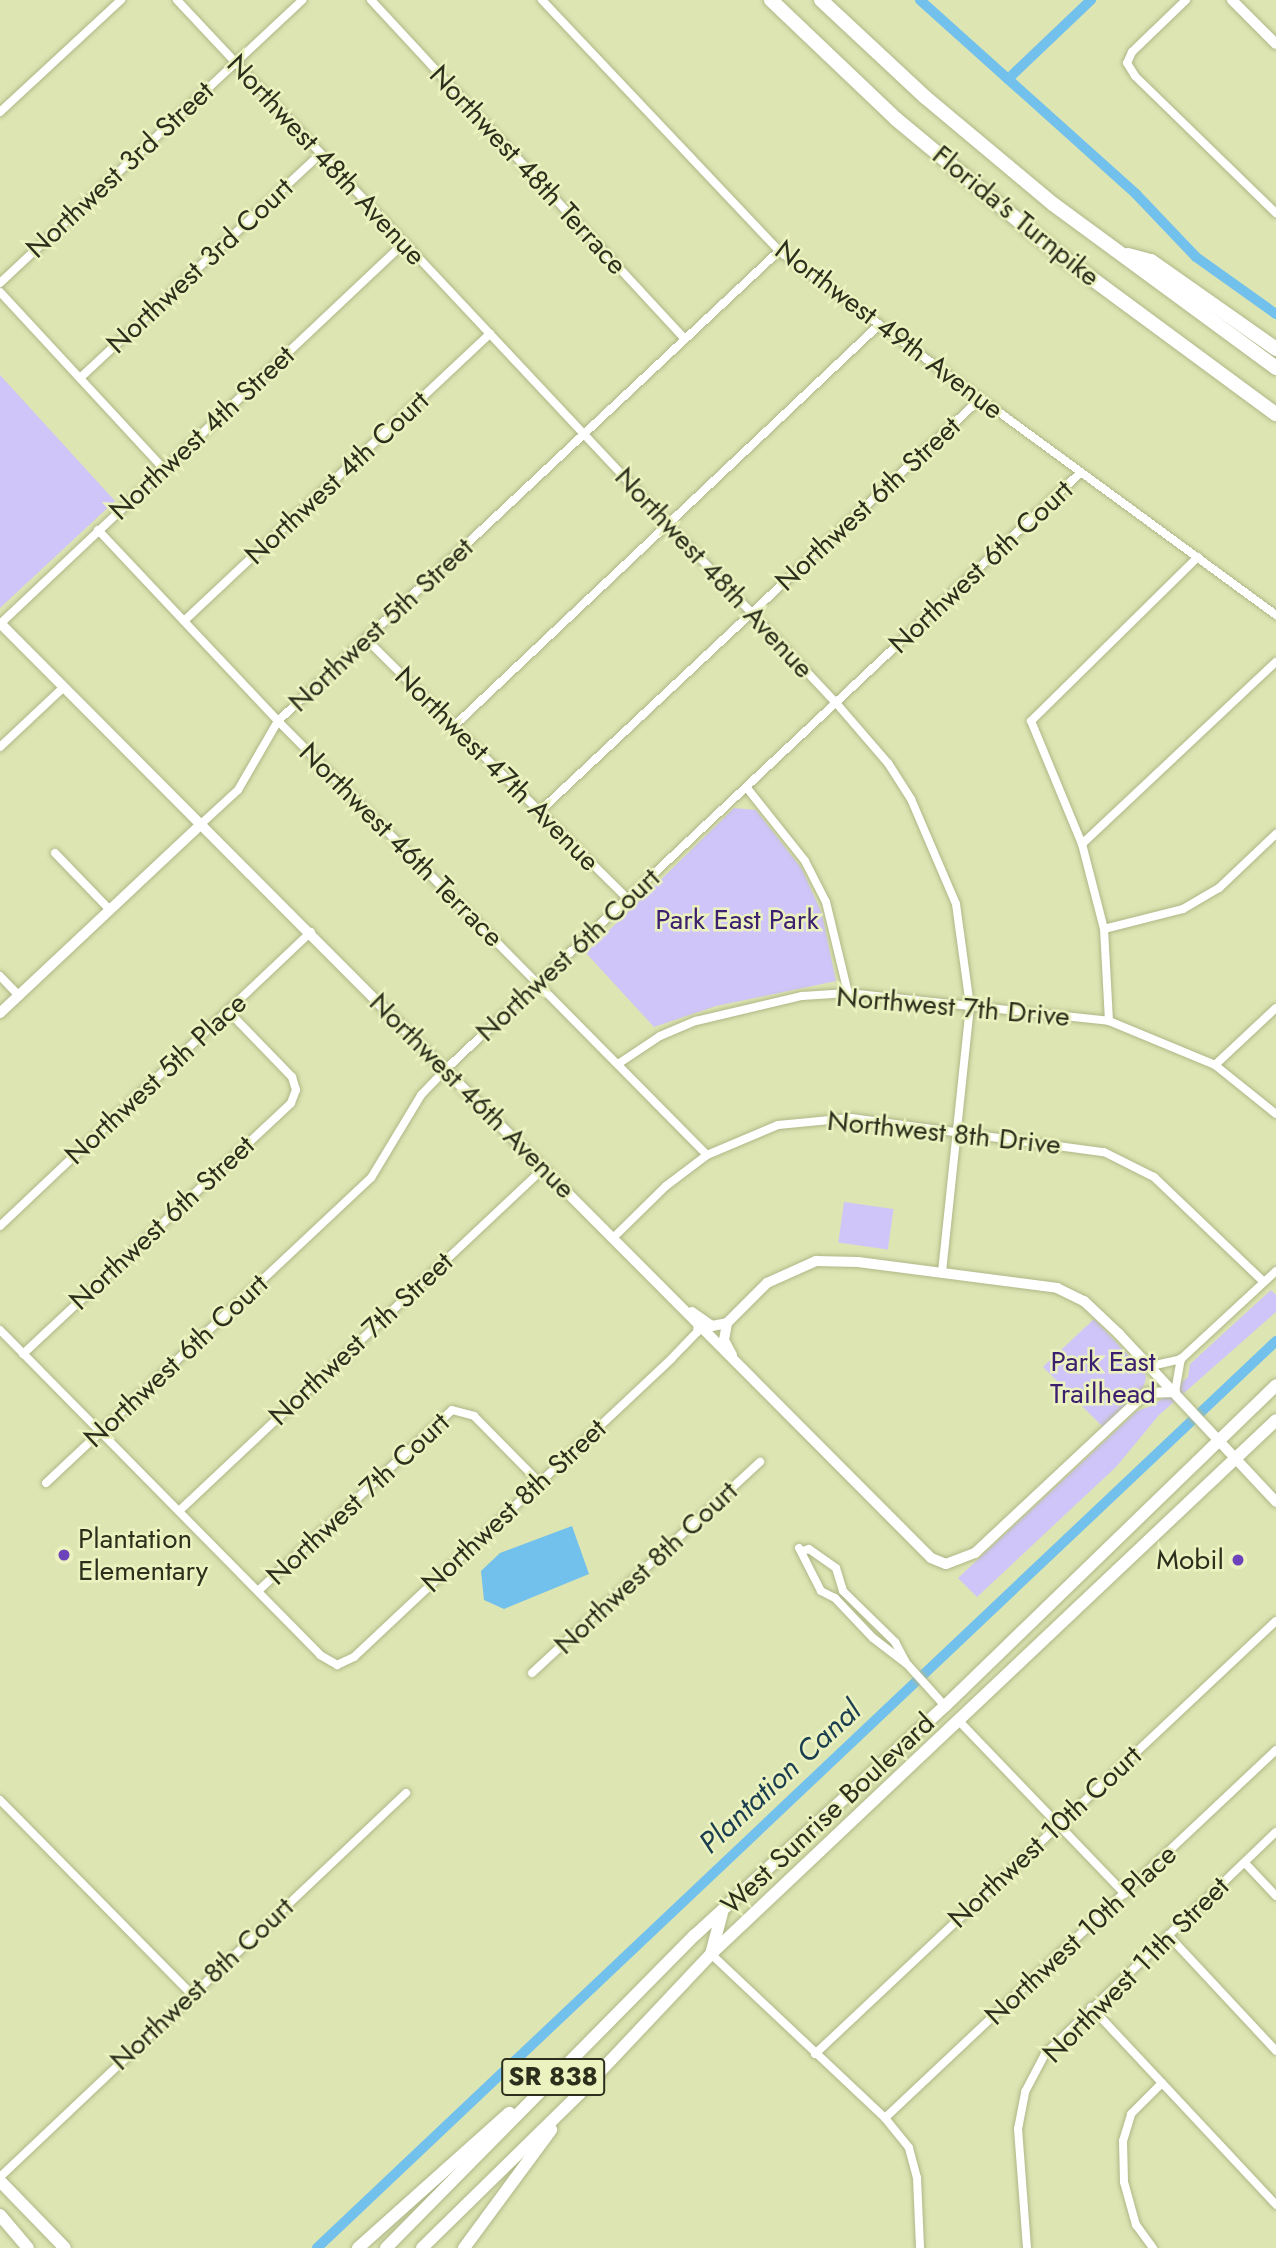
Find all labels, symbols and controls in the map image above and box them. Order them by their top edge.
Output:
street label: Northwest 48th Avenue [220,48,432,272]
street label: Northwest 48th Terrace [422,58,634,282]
street label: Northwest 3rd Street [20,75,220,265]
street label: Florida's Turnpike [926,138,1106,294]
street label: Northwest 3rd Court [100,171,300,361]
street label: Northwest 49th Avenue [768,233,1010,427]
street label: Northwest 4th Street [103,339,301,527]
street label: Northwest 4th Court [238,384,436,572]
street label: Northwest 6th Street [769,410,967,598]
street label: Northwest 48th Avenue [608,461,820,685]
street label: Northwest 6th Court [882,473,1080,661]
street label: Northwest 5th Street [282,531,480,719]
street label: Northwest 47th Avenue [388,660,606,878]
street label: Northwest 46th Terrace [292,736,510,954]
street label: Northwest 6th Court [469,861,667,1049]
park label: Park East Park [655,903,819,937]
street label: Northwest 7th Drive [835,980,1071,1034]
street label: Northwest 5th Place [58,986,254,1172]
street label: Northwest 46th Avenue [362,986,582,1206]
street label: Northwest 8th Drive [826,1104,1062,1162]
street label: Northwest 6th Street [63,1129,261,1317]
street label: Northwest 7th Street [262,1245,460,1433]
street label: Northwest 6th Court [77,1267,275,1455]
park label: Park East Trailhead [1050,1345,1156,1411]
street label: Northwest 7th Court [260,1406,456,1592]
street label: Northwest 8th Street [415,1412,613,1600]
street label: Northwest 8th Court [548,1475,744,1661]
place label: Plantation Elementary [78,1522,208,1588]
place label: Mobil [1156,1543,1224,1577]
marker: Plantation Elementary [56,1547,72,1563]
marker: Mobil [1230,1552,1246,1568]
water label: Plantation Canal [692,1693,868,1861]
street label: West Sunrise Boulevard [714,1706,942,1922]
street label: Northwest 10th Court [941,1739,1149,1935]
street label: Northwest 10th Place [978,1838,1184,2032]
street label: Northwest 11th Street [1036,1870,1236,2070]
street label: Northwest 8th Court [104,1891,300,2077]
road number: SR 838 [500,2054,606,2100]

